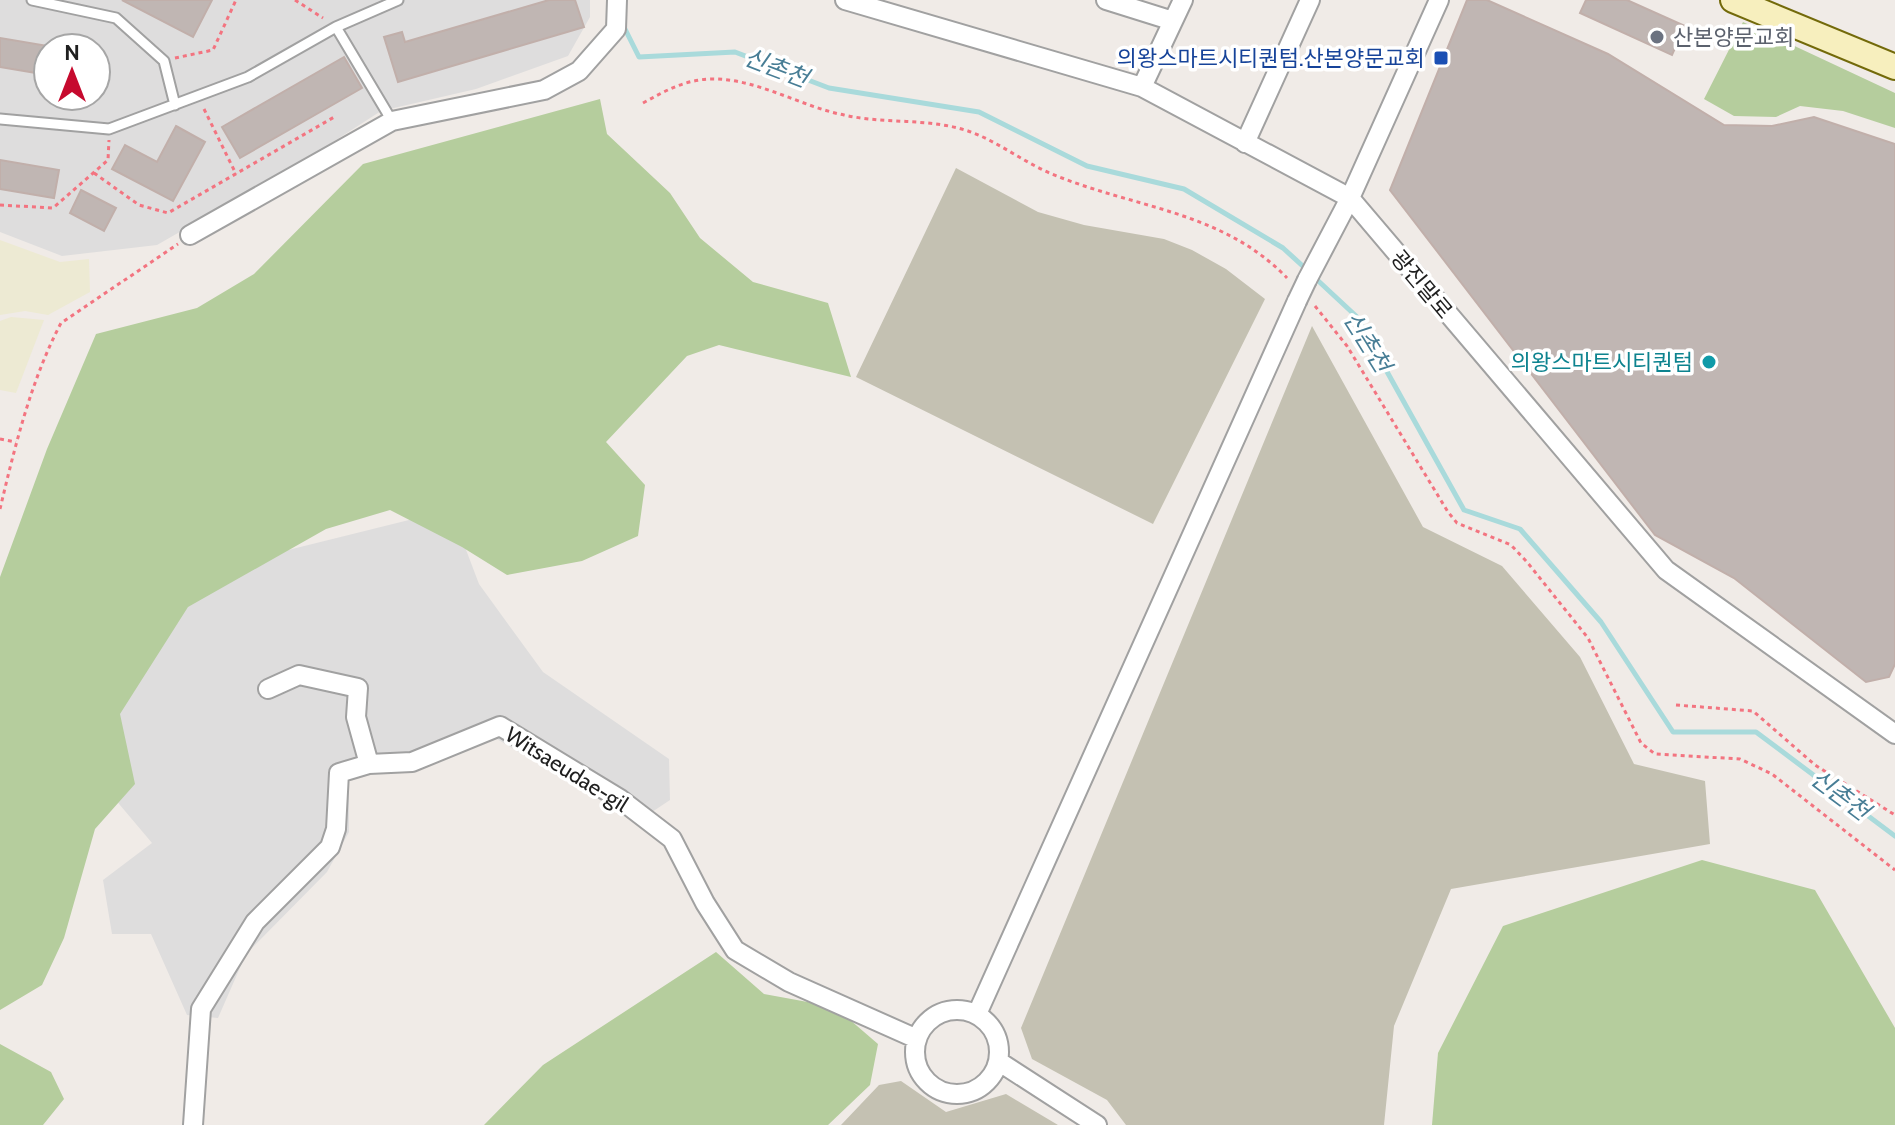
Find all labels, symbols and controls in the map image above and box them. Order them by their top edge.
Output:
place label: 산본양문교회 [1673,24,1794,51]
marker: 산본양문교회 [1648,28,1666,46]
north arrow [32,32,112,112]
text: N [64,39,80,66]
water label: 신촌천 [740,42,815,94]
place label: 의왕스마트시티퀀텀.산본양문교회 [1117,45,1425,72]
marker: 의왕스마트시티퀀텀.산본양문교회 [1432,49,1450,67]
street label: 광진말로 [1385,245,1458,324]
water label: 신촌천 [1338,306,1399,380]
place label: 의왕스마트시티퀀텀 [1511,349,1693,376]
marker: 의왕스마트시티퀀텀 [1700,353,1718,371]
street label: Witsaeudae-gil [500,721,634,818]
water label: 신촌천 [1805,763,1878,828]

